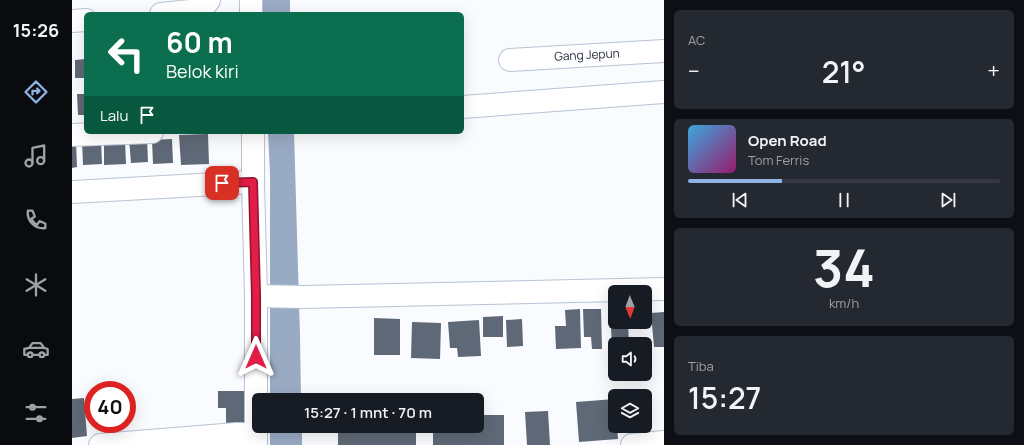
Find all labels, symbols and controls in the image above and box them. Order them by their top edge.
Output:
text: 15:26 [13,18,59,42]
text: 60 m [166,23,233,61]
icon: left [100,28,152,80]
text: AC [688,31,705,49]
street label: Gang Jepun [554,44,620,65]
text: 21° [822,51,865,92]
text: − [688,56,700,86]
text: + [987,56,1000,86]
text: Belok kiri [166,59,239,83]
icon: directions [22,78,50,106]
icon: arrive [136,104,158,126]
text: Lalu [100,105,128,126]
text: Open Road [748,130,827,151]
icon: music [22,142,50,170]
text: Tom Ferris [748,151,809,169]
pin [205,166,239,200]
icon: arrive [211,172,233,194]
icon: previous [729,189,751,211]
icon: pause [833,189,855,211]
icon: next [937,189,959,211]
icon: phone [22,206,50,234]
text: 34 [813,232,875,303]
icon: climate [22,271,50,299]
north arrow [608,285,652,329]
map controls [608,285,652,433]
text: km/h [829,294,859,312]
icon: car [22,335,50,363]
position arrow [235,336,277,378]
button: sound [608,337,652,381]
text: Tiba [688,357,714,375]
text: 15:27 [688,377,761,418]
speed limit sign: 40 [84,381,136,433]
button: layers [608,389,652,433]
icon: filters [22,399,50,427]
text: 15:27 · 1 mnt · 70 m [304,402,432,423]

